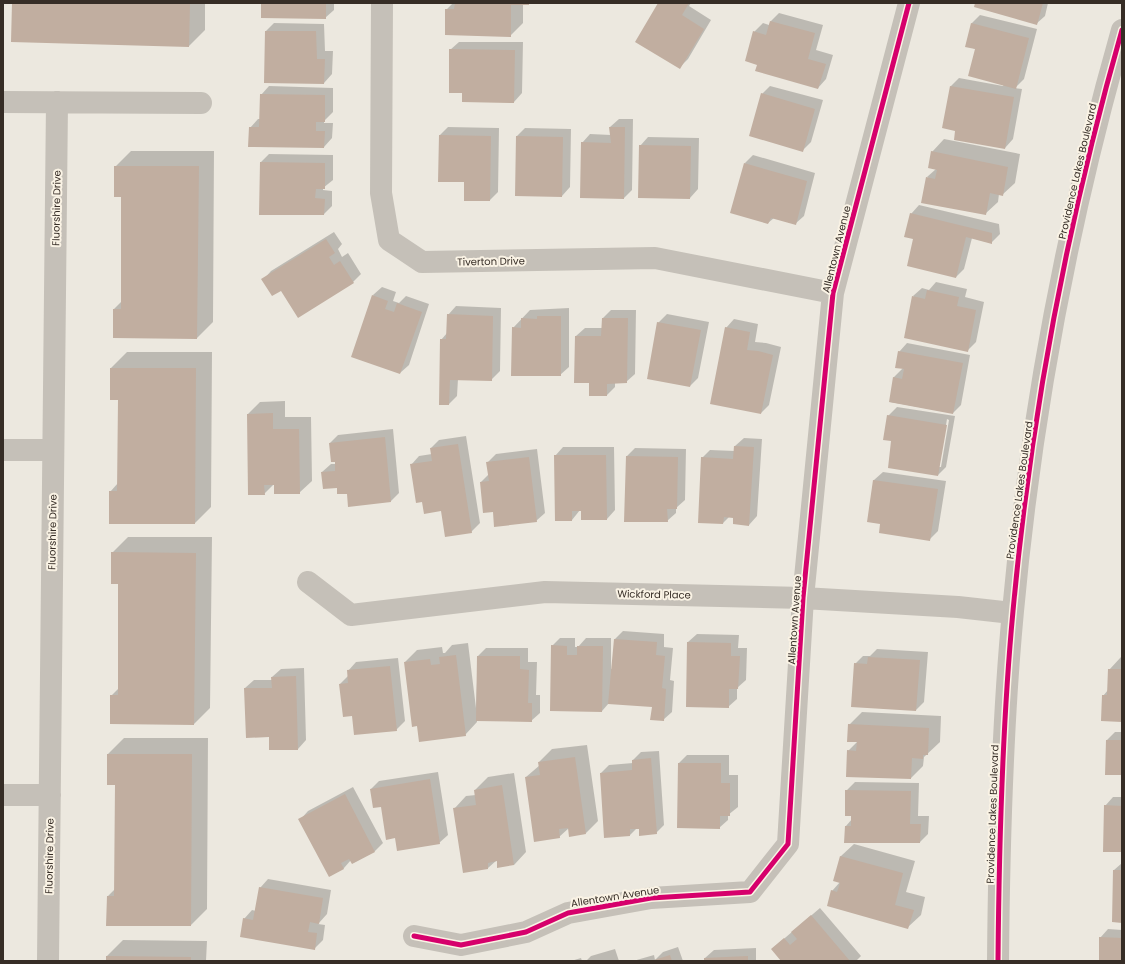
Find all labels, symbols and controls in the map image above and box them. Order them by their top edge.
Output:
street label: Providence Lakes Boulevard [1055,102,1100,241]
street label: Fluorshire Drive [48,170,65,246]
street label: Allentown Avenue [818,204,855,294]
street label: Tiverton Drive [457,253,525,270]
street label: Providence Lakes Boulevard [1002,420,1037,560]
street label: Fluorshire Drive [44,494,61,570]
street label: Allentown Avenue [784,575,805,665]
street label: Wickford Place [617,586,691,603]
street label: Providence Lakes Boulevard [983,744,1002,884]
street label: Fluorshire Drive [41,818,58,894]
street label: Allentown Avenue [570,882,660,911]

